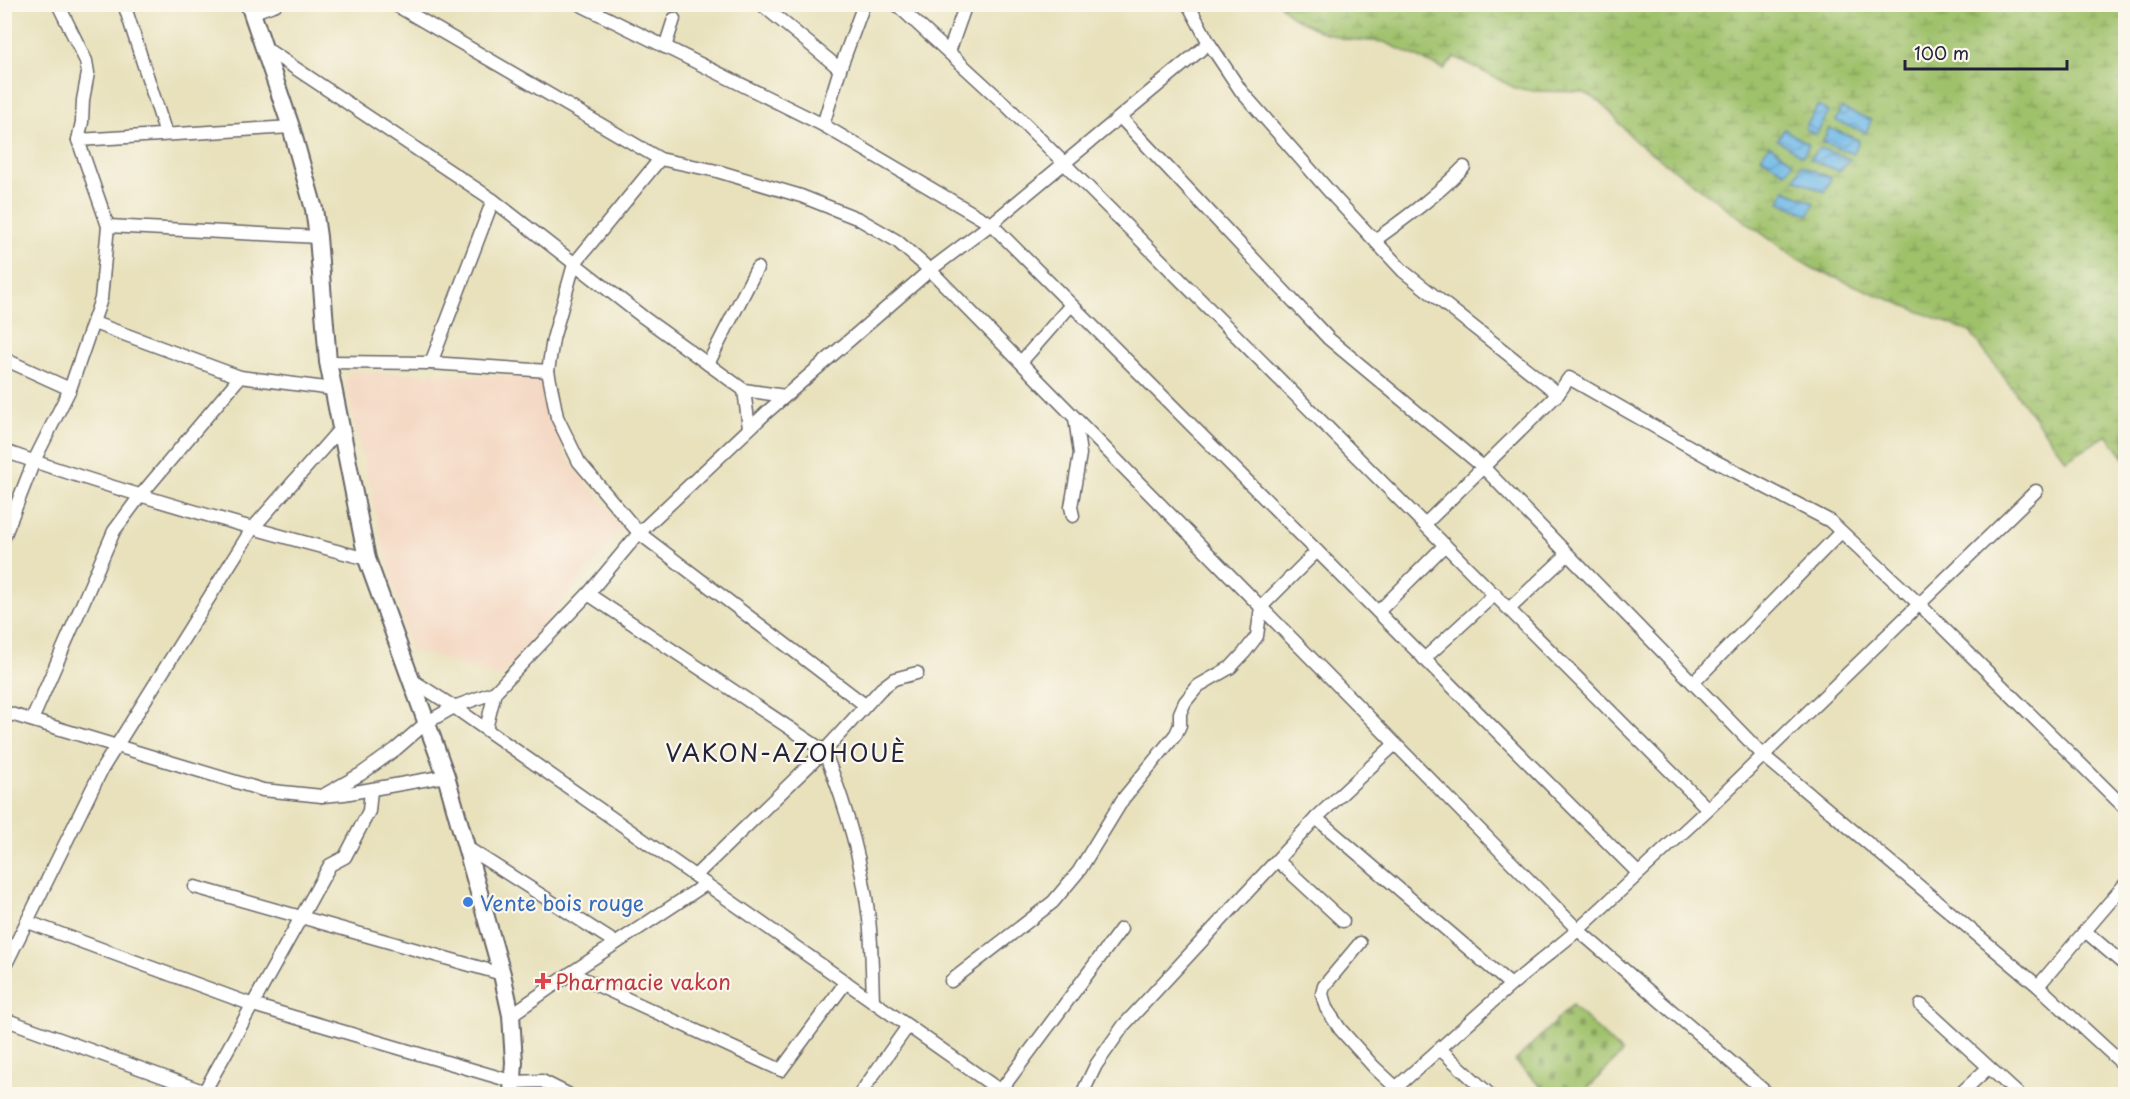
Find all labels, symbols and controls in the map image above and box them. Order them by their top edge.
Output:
scale bar [1905,33,2067,71]
text: 100 m [1914,39,1969,66]
district label: VAKON-AZOHOUÈ [665,734,907,770]
place label: Vente bois rouge [480,886,644,918]
marker: Vente bois rouge [461,895,475,909]
place label: Pharmacie vakon [555,965,731,997]
marker: Pharmacie vakon [536,974,550,988]

